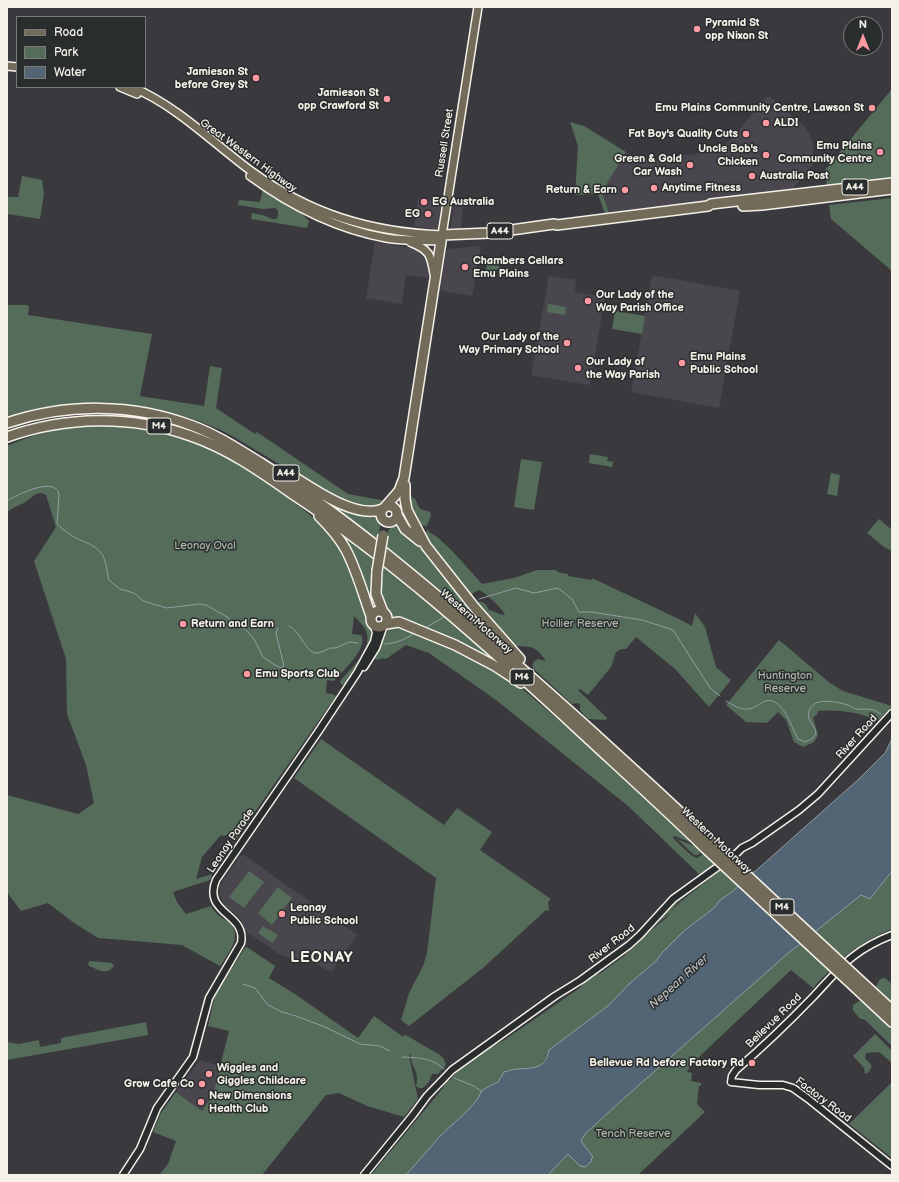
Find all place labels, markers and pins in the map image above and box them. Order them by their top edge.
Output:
place label: Pyramid St opp Nixon St [705,16,768,42]
marker: Pyramid St opp Nixon St [692,24,702,34]
place label: Jamieson St before Grey St [175,65,248,91]
marker: Jamieson St before Grey St [251,73,261,83]
place label: Jamieson St opp Crawford St [298,86,379,112]
marker: Jamieson St opp Crawford St [382,94,392,104]
place label: Emu Plains Community Centre, Lawson St [655,101,864,115]
marker: Emu Plains Community Centre, Lawson St [867,103,877,113]
place label: ALDI [774,116,798,130]
marker: ALDI [761,118,771,128]
place label: Fat Boy's Quality Cuts [628,127,738,141]
marker: Fat Boy's Quality Cuts [741,129,751,139]
place label: Emu Plains Community Centre [778,139,872,165]
place label: Uncle Bob's Chicken [698,142,758,168]
marker: Emu Plains Community Centre [875,147,885,157]
marker: Uncle Bob's Chicken [761,150,771,160]
place label: Green & Gold Car Wash [614,152,682,178]
marker: Green & Gold Car Wash [685,160,695,170]
place label: Australia Post [760,169,829,183]
marker: Australia Post [747,171,757,181]
place label: Anytime Fitness [662,181,741,195]
place label: Return & Earn [546,183,617,197]
marker: Anytime Fitness [649,183,659,193]
marker: Return & Earn [620,185,630,195]
place label: EG Australia [432,195,494,209]
marker: EG Australia [419,197,429,207]
place label: EG [405,207,420,221]
marker: EG [423,209,433,219]
place label: Chambers Cellars Emu Plains [473,254,563,280]
marker: Chambers Cellars Emu Plains [460,262,470,272]
place label: Our Lady of the Way Parish Office [596,288,684,314]
marker: Our Lady of the Way Parish Office [583,296,593,306]
place label: Our Lady of the Way Primary School [459,330,559,356]
marker: Our Lady of the Way Primary School [562,338,572,348]
place label: Emu Plains Public School [690,350,758,376]
place label: Our Lady of the Way Parish [586,355,660,381]
marker: Emu Plains Public School [677,358,687,368]
marker: Our Lady of the Way Parish [573,363,583,373]
place label: Return and Earn [191,617,274,631]
marker: Return and Earn [178,619,188,629]
place label: Emu Sports Club [255,667,340,681]
marker: Emu Sports Club [242,669,252,679]
place label: Leonay Public School [290,901,358,927]
marker: Leonay Public School [277,909,287,919]
place label: Bellevue Rd before Factory Rd [589,1056,744,1070]
marker: Bellevue Rd before Factory Rd [747,1058,757,1068]
place label: Wiggles and Giggles Childcare [217,1061,306,1087]
marker: Wiggles and Giggles Childcare [204,1069,214,1079]
place label: Grow Cafe Co [124,1077,194,1091]
marker: Grow Cafe Co [197,1079,207,1089]
place label: New Dimensions Health Club [209,1089,292,1115]
marker: New Dimensions Health Club [196,1097,206,1107]

